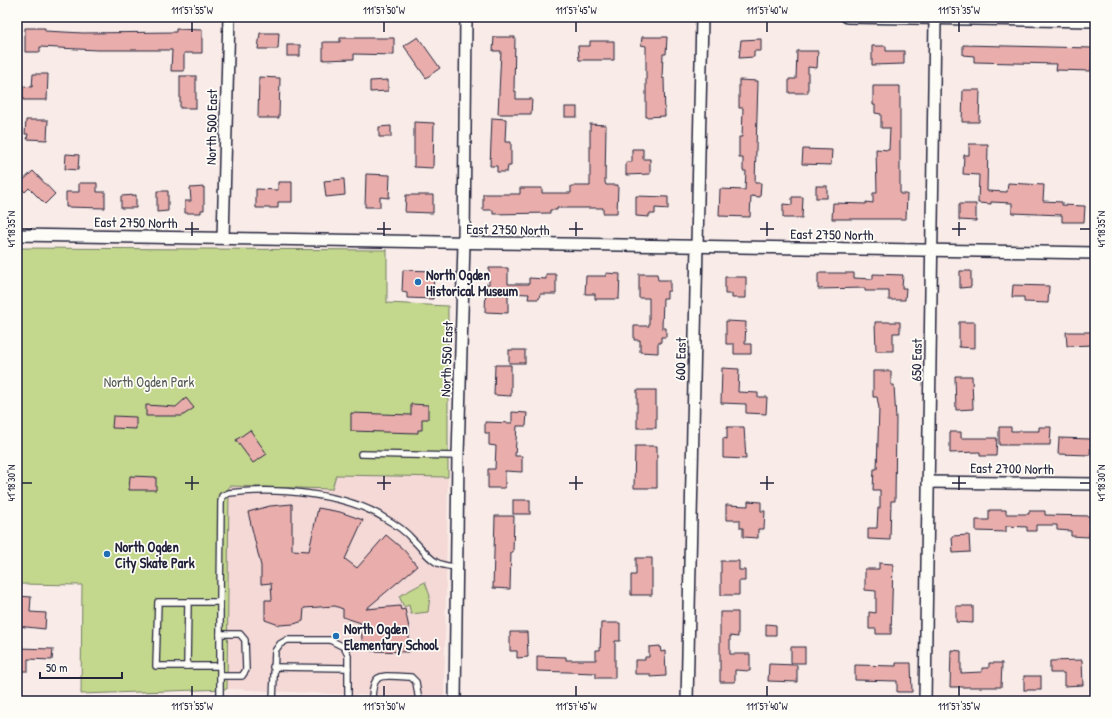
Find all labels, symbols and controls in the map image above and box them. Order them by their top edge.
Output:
text: 111°57'55"W [171,4,214,17]
text: 111°57'50"W [363,4,406,17]
text: 111°57'45"W [555,4,597,17]
text: 111°57'40"W [746,4,789,17]
text: 111°57'35"W [938,4,981,17]
street label: North 500 East [201,89,221,165]
text: 41°18'35"N [5,211,18,247]
text: 41°18'35"N [1095,211,1108,247]
street label: East 2750 North [94,212,178,232]
street label: East 2750 North [466,219,550,239]
street label: East 2750 North [790,224,874,244]
place label: North Ogden Historical Museum [426,265,518,300]
marker: North Ogden Historical Museum [413,277,423,287]
street label: North 550 East [435,321,457,397]
street label: 600 East [670,337,690,381]
street label: 650 East [906,338,926,382]
park label: North Ogden Park [104,372,194,392]
street label: East 2700 North [970,458,1054,478]
text: 41°18'30"N [5,465,18,501]
text: 41°18'30"N [1095,465,1108,501]
place label: North Ogden City Skate Park [115,537,195,574]
marker: North Ogden City Skate Park [102,549,112,559]
place label: North Ogden Elementary School [344,619,439,656]
marker: North Ogden Elementary School [331,631,341,641]
scale bar [40,654,122,680]
text: 50 m [46,659,67,676]
text: 111°57'55"W [171,700,214,713]
text: 111°57'50"W [363,700,406,713]
text: 111°57'45"W [555,700,597,713]
text: 111°57'40"W [746,700,789,713]
text: 111°57'35"W [938,700,981,713]

